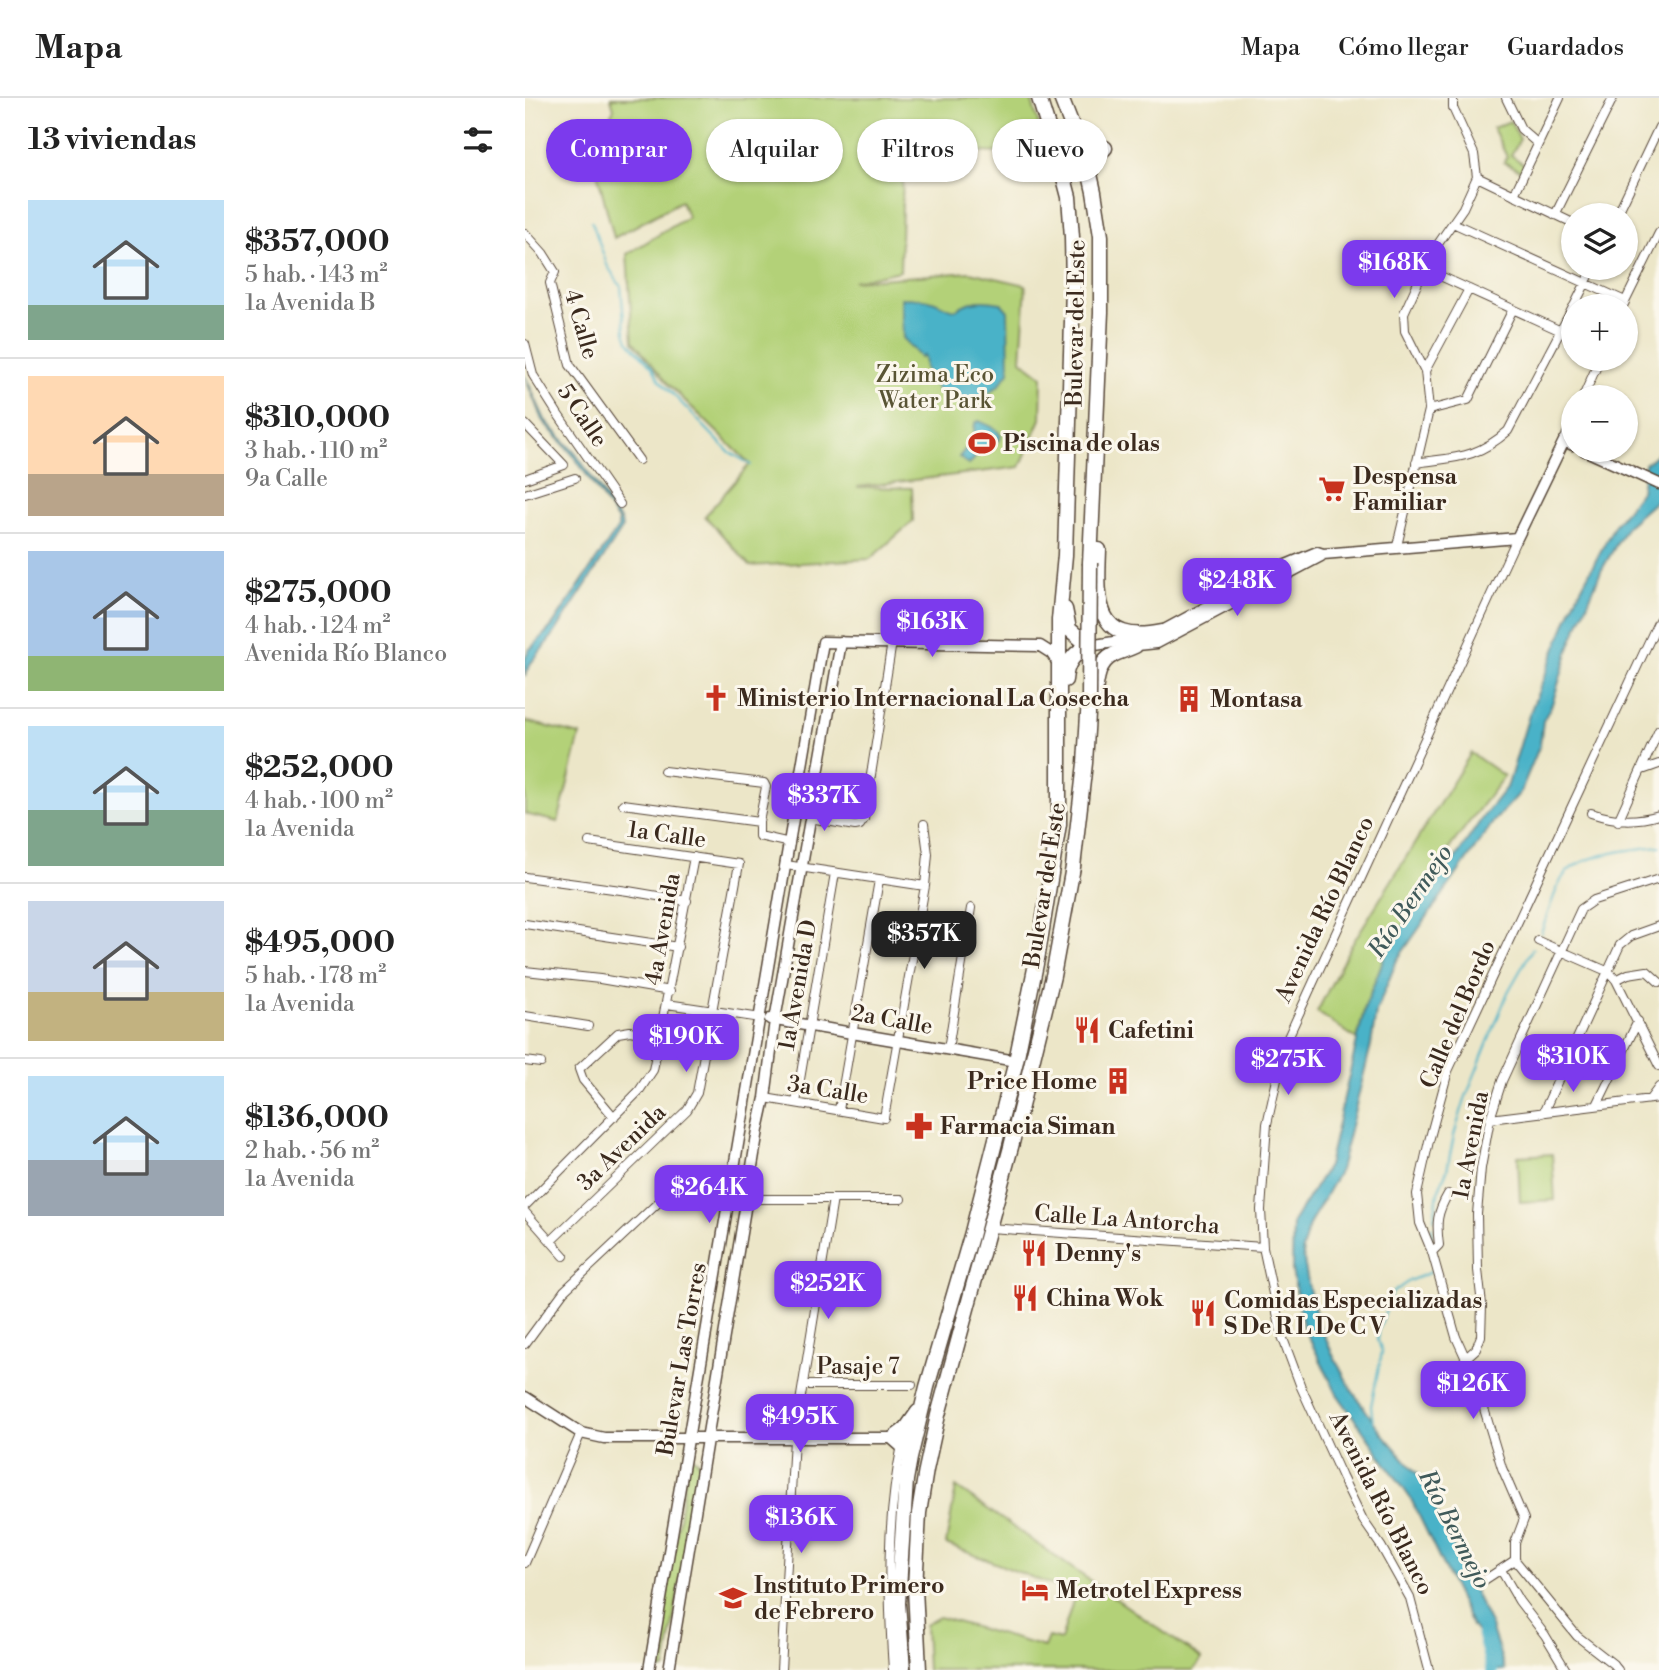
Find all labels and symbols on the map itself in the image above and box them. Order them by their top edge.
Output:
street label: Bulevar del Este [1061,239,1091,408]
pin: $168K [1345,240,1443,300]
street label: 4 Calle [558,286,604,362]
park label: Zizima Eco Water Park [876,361,994,415]
street label: 5 Calle [551,379,613,452]
sports icon: Piscina de olas [967,428,997,458]
place label: Piscina de olas [1003,430,1160,458]
place label: Despensa Familiar [1353,463,1458,517]
supermarket icon: Despensa Familiar [1317,474,1347,504]
pin: $248K [1188,559,1286,618]
pin: $163K [883,600,981,659]
church icon: Ministerio Internacional La Cosecha [701,683,731,713]
building icon: Montasa [1174,684,1204,714]
place label: Ministerio Internacional La Cosecha [737,685,1130,713]
place label: Montasa [1210,686,1303,714]
pin: $337K [775,774,873,833]
street label: Bulevar del Este [1018,800,1072,971]
street label: Avenida Río Blanco [1269,812,1380,1008]
street label: 1a Calle [626,816,708,854]
water label: Río Bermejo [1361,839,1460,965]
street label: 4a Avenida [639,871,687,987]
pin: $357K [875,912,973,971]
street label: 1a Avenida D [773,918,823,1053]
street label: Calle del Bordo [1414,936,1502,1093]
street label: 2a Calle [849,999,935,1041]
pin: $190K [637,1014,735,1074]
restaurant icon: Cafetini [1072,1015,1102,1045]
place label: Cafetini [1108,1017,1194,1045]
pin: $310K [1524,1034,1622,1094]
pin: $275K [1239,1038,1337,1097]
building icon: Price Home [1103,1066,1133,1096]
place label: Price Home [967,1068,1097,1096]
street label: 3a Calle [785,1070,870,1110]
street label: 1a Avenida [1447,1088,1495,1202]
street label: 3a Avenida [572,1098,672,1197]
pharmacy icon: Farmacia Siman [904,1111,934,1141]
place label: Farmacia Siman [940,1113,1115,1141]
pin: $264K [660,1166,758,1225]
street label: Calle La Antorcha [1033,1200,1221,1240]
restaurant icon: Denny's [1019,1238,1049,1268]
place label: Denny's [1055,1240,1141,1268]
street label: Bulevar Las Torres [651,1260,713,1459]
pin: $252K [779,1262,877,1321]
restaurant icon: China Wok [1010,1283,1040,1313]
place label: China Wok [1046,1285,1164,1313]
place label: Comidas Especializadas S De R L De C V [1224,1287,1482,1341]
restaurant icon: Comidas Especializadas S De R L De C V [1188,1298,1218,1328]
street label: Pasaje 7 [816,1353,900,1381]
pin: $126K [1424,1362,1522,1421]
pin: $495K [751,1394,849,1454]
street label: Avenida Río Blanco [1322,1406,1439,1600]
water label: Río Bermejo [1411,1464,1497,1594]
pin: $136K [752,1496,850,1555]
place label: Instituto Primero de Febrero [754,1572,945,1626]
hotel icon: Metrotel Express [1020,1575,1050,1605]
place label: Metrotel Express [1056,1577,1242,1605]
school or university icon: Instituto Primero de Febrero [718,1583,748,1613]

